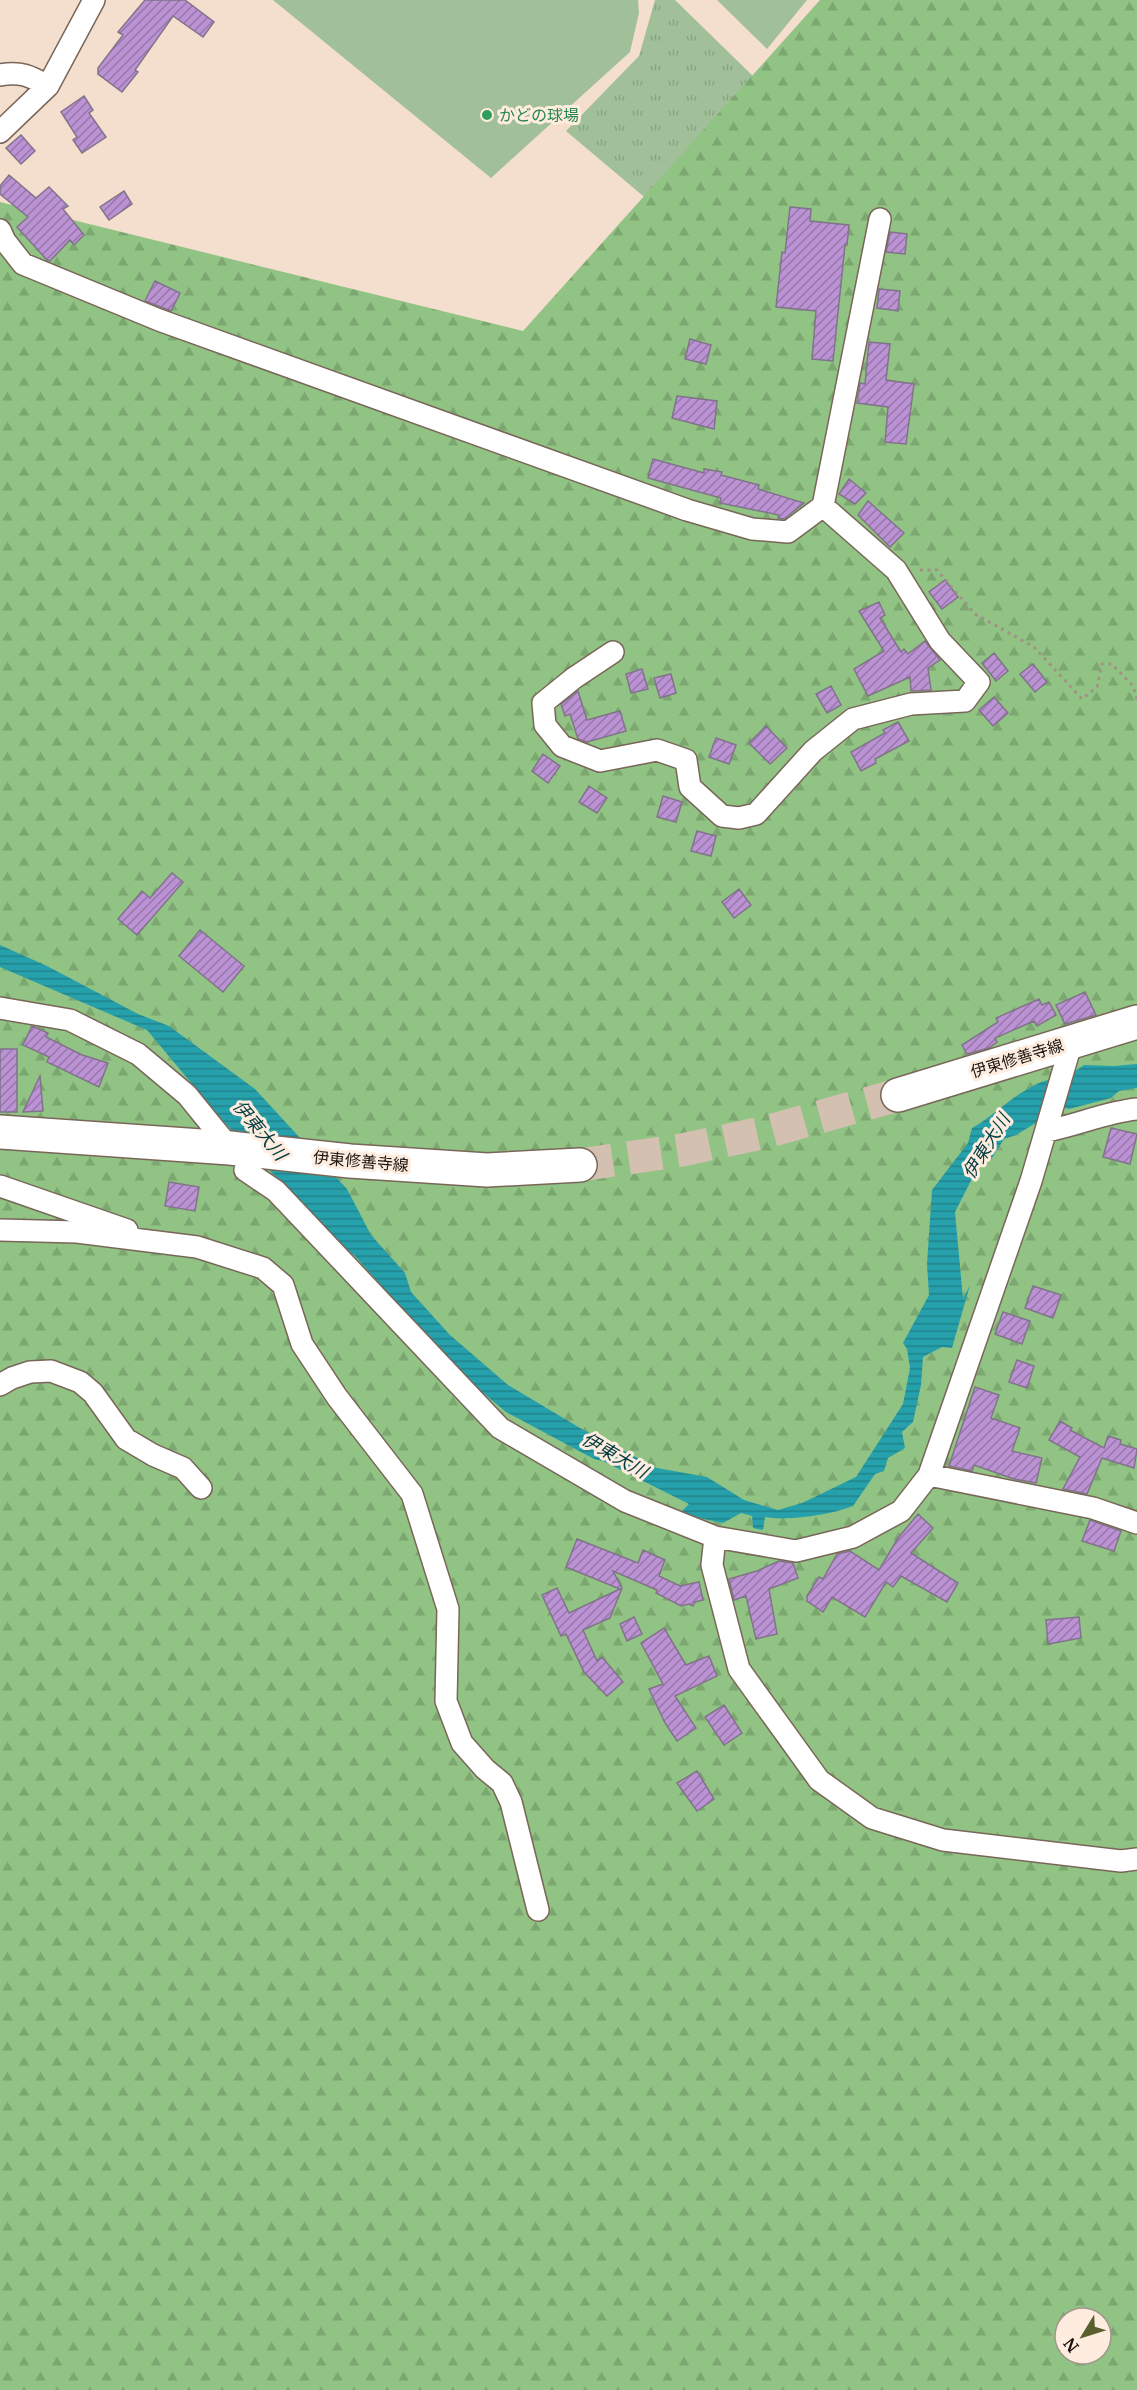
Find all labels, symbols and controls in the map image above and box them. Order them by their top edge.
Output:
place label: かどの球場 [499,105,579,125]
marker: かどの球場 [480,108,494,122]
street label: 伊東修善寺線 [968,1034,1066,1082]
water label: 伊東大川 [228,1095,293,1167]
water label: 伊東大川 [957,1108,1016,1183]
street label: 伊東修善寺線 [312,1147,410,1175]
water label: 伊東大川 [578,1427,654,1484]
north arrow [1053,2306,1113,2366]
text: N [1059,2334,1083,2356]

